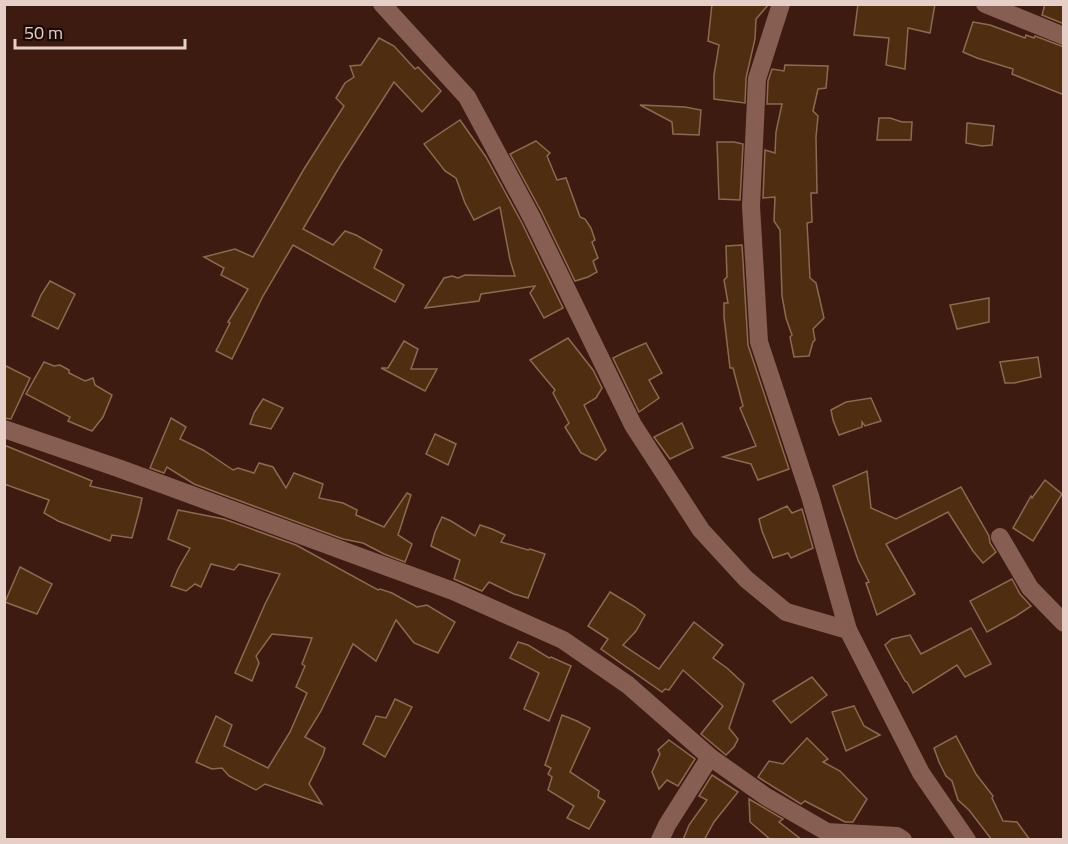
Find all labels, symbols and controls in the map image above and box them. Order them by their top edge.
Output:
scale bar [15,12,184,50]
text: 50 m [24,19,63,46]

